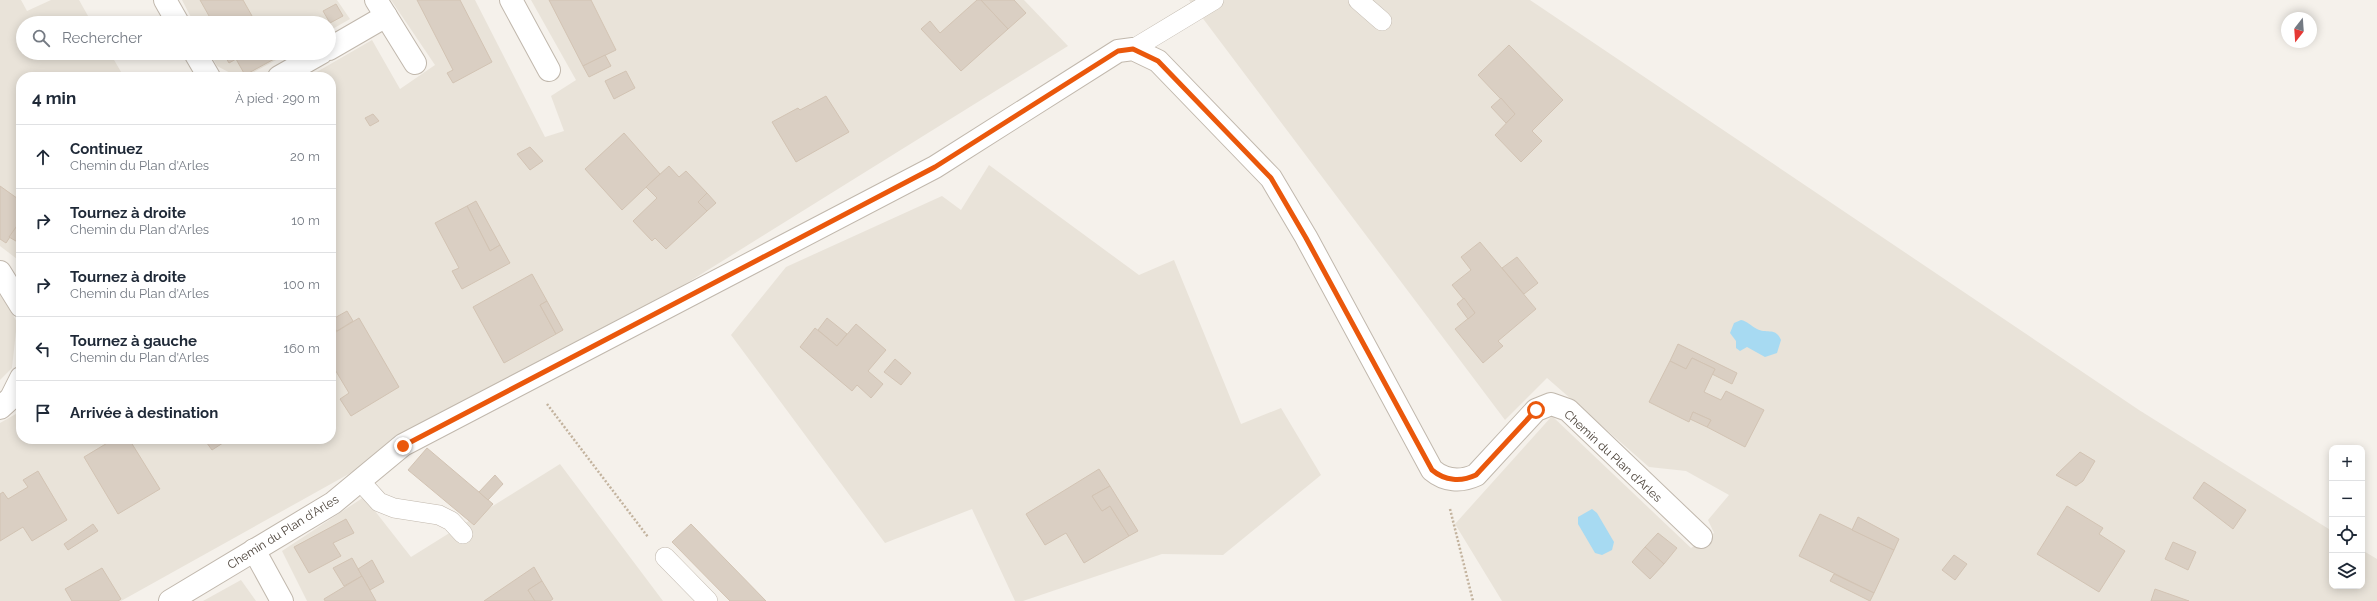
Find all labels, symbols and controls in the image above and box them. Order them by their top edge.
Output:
north arrow [2281,12,2317,48]
search box [16,16,336,60]
icon: search [30,27,52,49]
text: Rechercher [62,29,142,47]
text: 4 min [32,88,76,108]
text: À pied · 290 m [235,91,320,106]
text: Continuez [70,140,143,158]
icon: ahead [32,146,54,168]
text: 20 m [290,149,320,164]
text: Chemin du Plan d'Arles [70,158,209,173]
text: Tournez à droite [70,204,186,222]
icon: right [32,210,54,232]
text: 10 m [291,213,320,228]
text: Chemin du Plan d'Arles [70,222,209,237]
text: Tournez à droite [70,268,186,286]
icon: right [32,274,54,296]
text: 100 m [283,277,320,292]
text: Chemin du Plan d'Arles [70,286,209,301]
text: Tournez à gauche [70,332,197,350]
icon: left [32,338,54,360]
text: 160 m [283,341,320,356]
text: Chemin du Plan d'Arles [70,350,209,365]
route start [1527,401,1545,419]
icon: arrive [32,402,54,424]
text: Arrivée à destination [70,404,218,422]
street label: Chemin du Plan d'Arles [1561,407,1665,505]
route end [394,437,412,455]
map controls [2329,445,2365,589]
button: + [2329,445,2365,481]
button: − [2329,481,2365,517]
street label: Chemin du Plan d'Arles [225,492,341,572]
button: locate [2329,517,2365,553]
button: layers [2329,553,2365,589]

